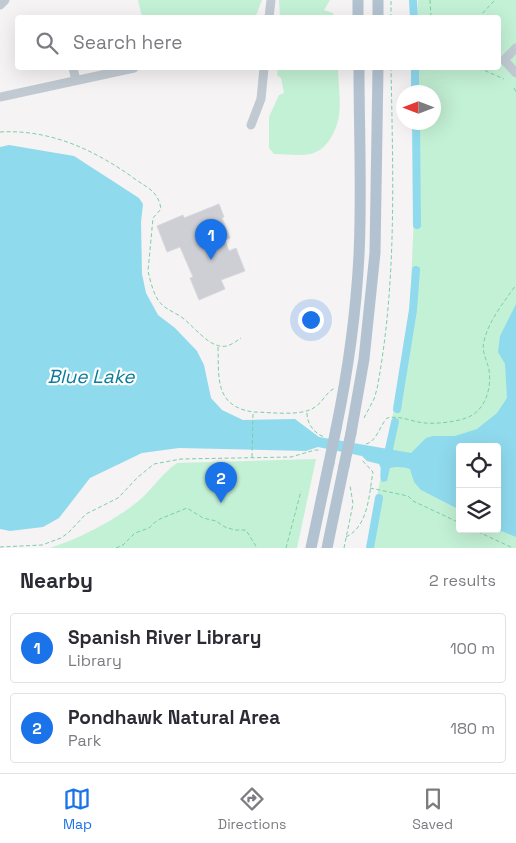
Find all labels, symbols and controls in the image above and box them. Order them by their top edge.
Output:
search box [15,15,501,70]
icon: search [33,29,61,57]
text: Search here [73,30,183,55]
north arrow [396,85,441,130]
pin: 1 [195,219,227,260]
your location [298,307,324,333]
water label: Blue Lake [47,364,135,389]
map controls [456,443,501,533]
button: locate [456,443,501,488]
pin: 2 [205,462,237,503]
button: layers [456,488,501,533]
text: Nearby [20,567,93,594]
text: 2 results [429,570,496,591]
text: Spanish River Library [68,625,261,650]
text: 1 [33,638,41,659]
text: 100 m [450,638,495,659]
text: Library [68,650,122,671]
text: Pondhawk Natural Area [68,705,280,730]
text: 2 [32,718,42,739]
text: 180 m [450,718,495,739]
text: Park [68,730,101,751]
tab: Map [63,785,92,833]
tab: Directions [218,785,286,833]
tab: Saved [412,785,453,833]

